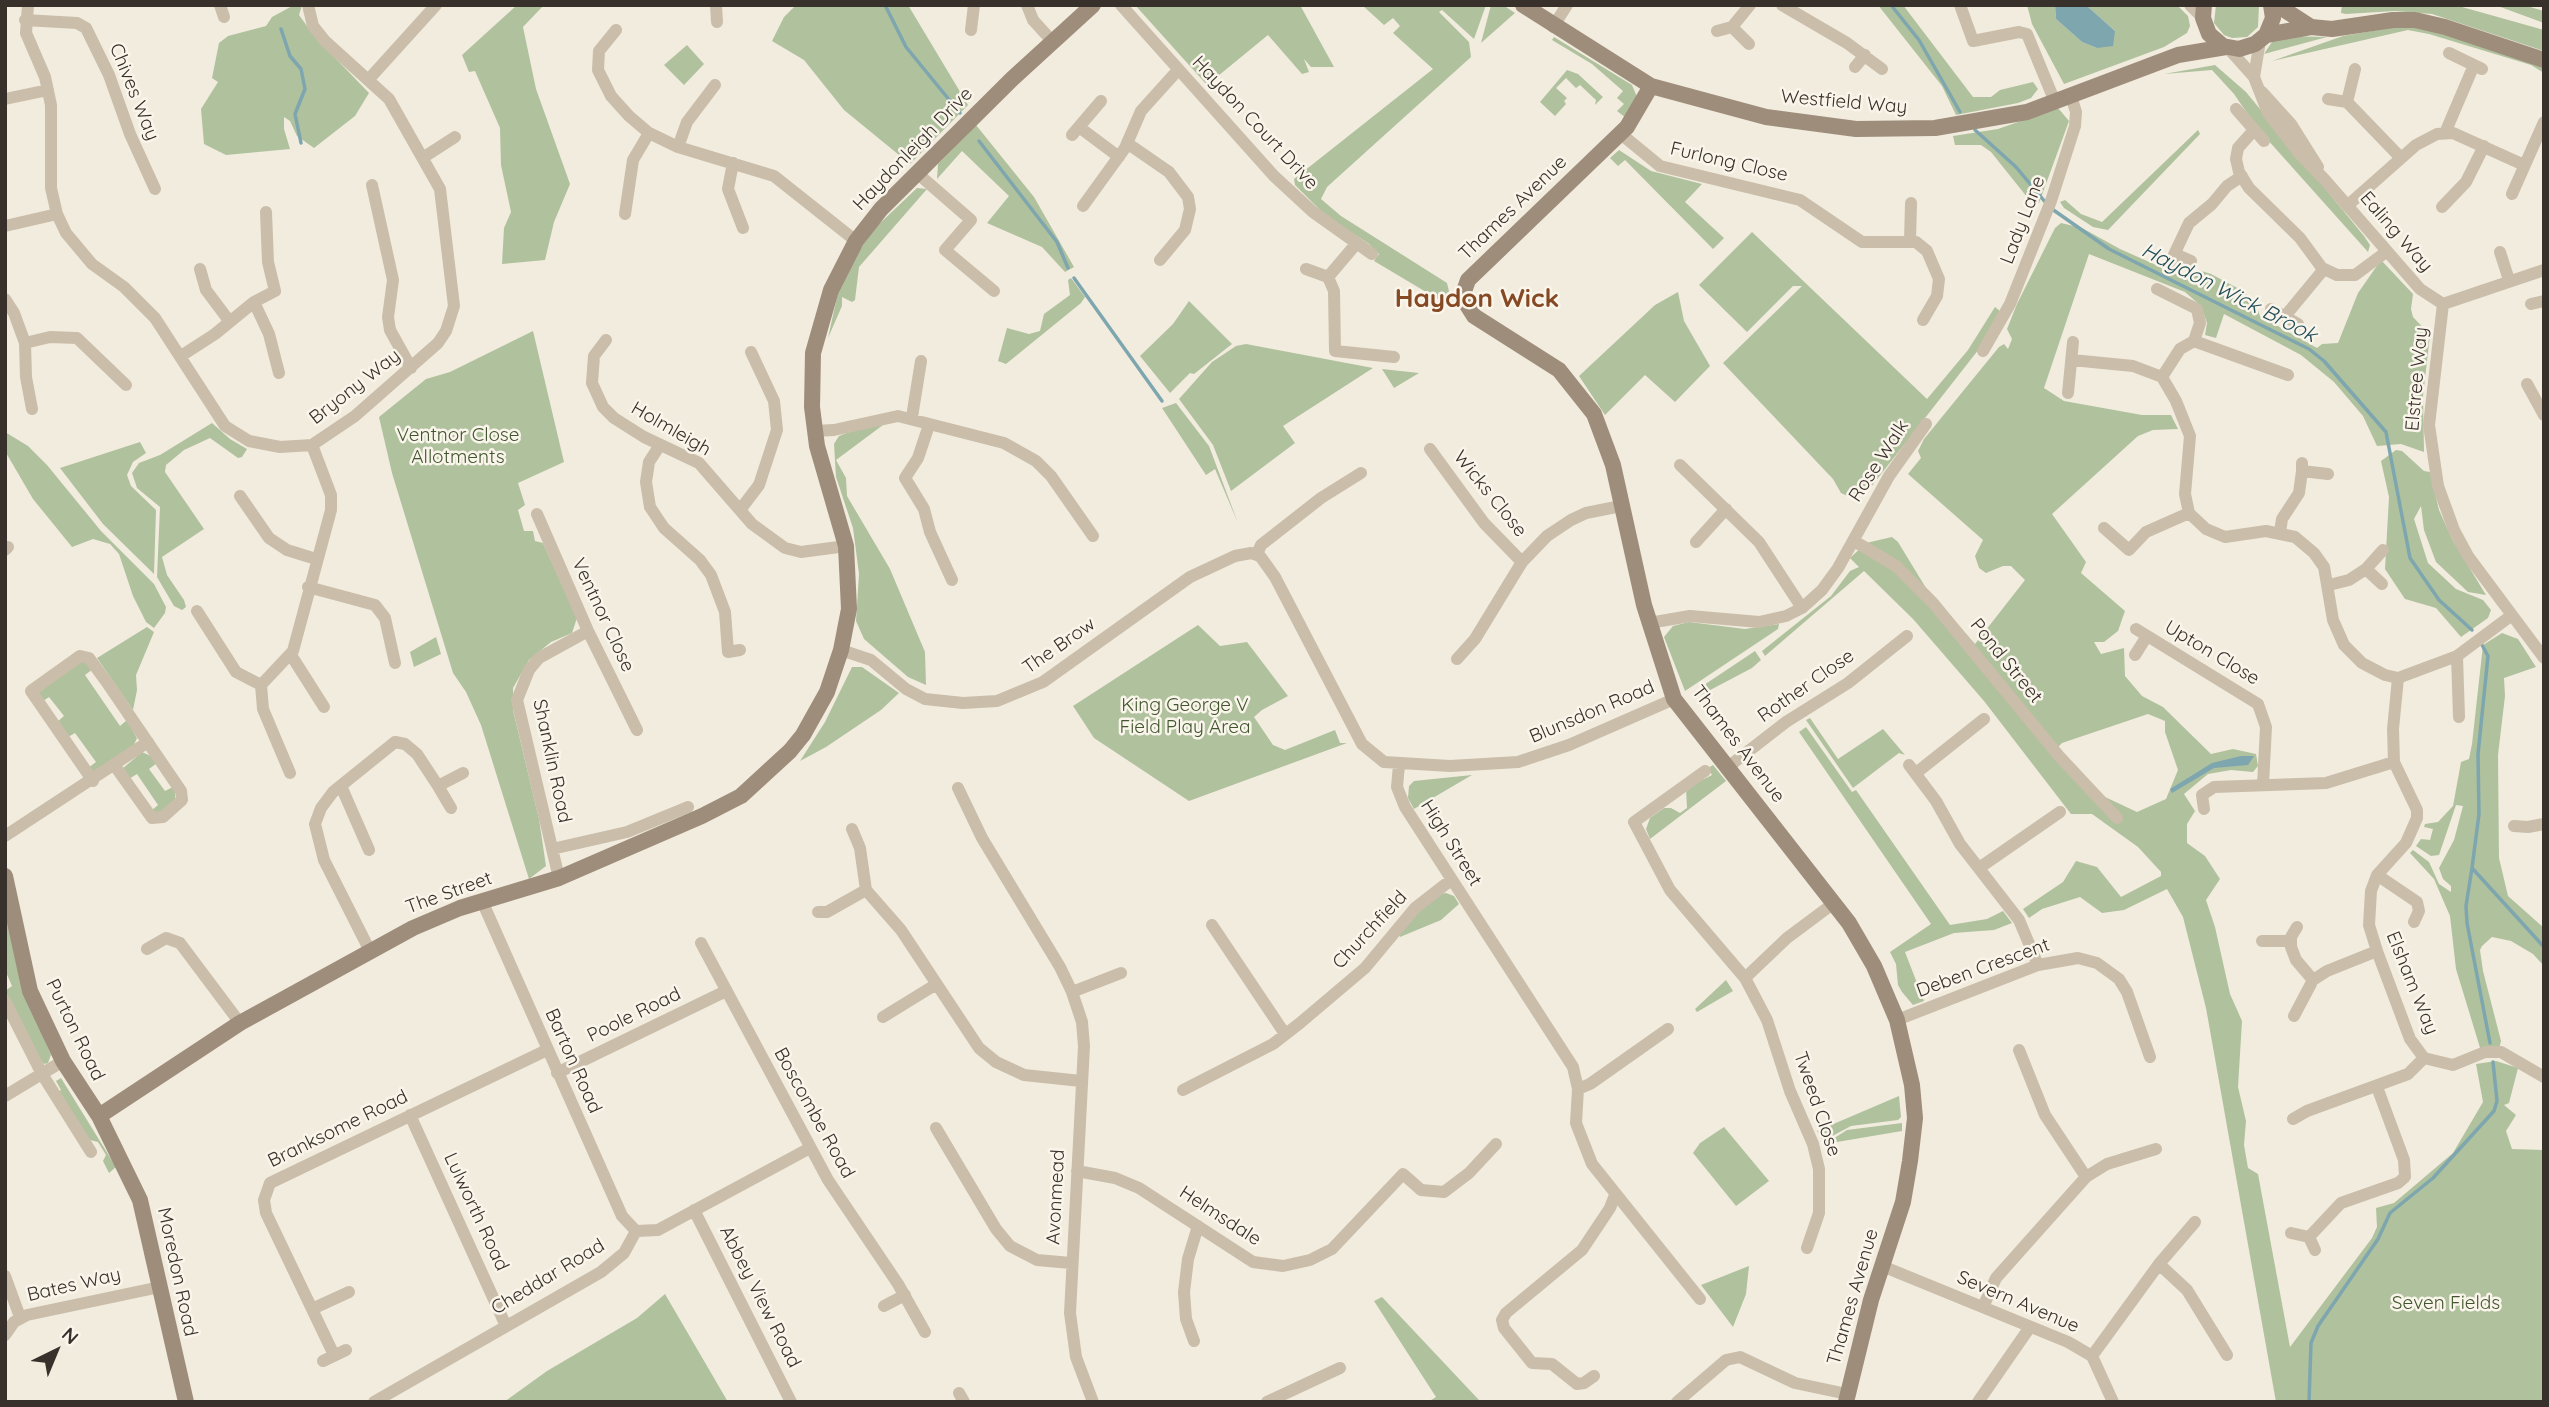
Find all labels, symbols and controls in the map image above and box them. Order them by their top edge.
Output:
street label: Chives Way [104,40,164,144]
street label: Haydon Court Drive [1187,51,1323,195]
street label: Haydonleigh Drive [848,83,978,215]
street label: Westfield Way [1780,85,1908,119]
street label: Furlong Close [1668,137,1790,187]
street label: Thames Avenue [1454,151,1572,265]
street label: Lady Lane [1996,173,2050,267]
street label: Ealing Way [2355,187,2437,277]
water label: Haydon Wick Brook [2137,238,2321,348]
district label: Haydon Wick [1395,283,1559,315]
street label: Elstree Way [2401,326,2433,432]
street label: Bryony Way [305,344,405,430]
street label: Holmleigh [627,397,715,461]
street label: Rose Walk [1844,416,1914,506]
park label: Ventnor Close Allotments [396,424,520,468]
street label: Wicks Close [1448,446,1532,542]
street label: Ventnor Close [567,554,639,676]
street label: The Brow [1018,613,1100,679]
street label: Pond Street [1965,614,2047,708]
street label: Upton Close [2160,616,2264,690]
street label: Rother Close [1753,644,1859,728]
street label: Blunsdon Road [1526,675,1658,749]
street label: Thames Avenue [1686,681,1790,807]
park label: King George V Field Play Area [1119,694,1251,738]
street label: Shanklin Road [528,697,576,825]
street label: High Street [1415,796,1487,890]
street label: The Street [403,867,495,919]
street label: Churchfield [1328,886,1412,974]
street label: Elsham Way [2381,928,2443,1038]
street label: Deben Crescent [1913,933,2053,1003]
street label: Purton Road [41,975,109,1085]
street label: Poole Road [583,983,685,1047]
street label: Barton Road [540,1005,606,1117]
street label: Boscombe Road [769,1044,859,1182]
street label: Tweed Close [1788,1049,1846,1159]
street label: Branksome Road [264,1085,412,1173]
street label: Lulworth Road [439,1149,513,1275]
street label: Avonmead [1042,1149,1070,1245]
street label: Helmsdale [1175,1181,1265,1251]
street label: Moredon Road [152,1206,202,1338]
street label: Abbey View Road [714,1222,806,1372]
street label: Thames Avenue [1823,1226,1883,1368]
street label: Cheddar Road [487,1234,609,1320]
street label: Bates Way [25,1263,123,1307]
street label: Severn Avenue [1953,1266,2083,1338]
park label: Seven Fields [2392,1292,2500,1314]
north arrow [21,1316,91,1386]
text: N [57,1322,84,1349]

